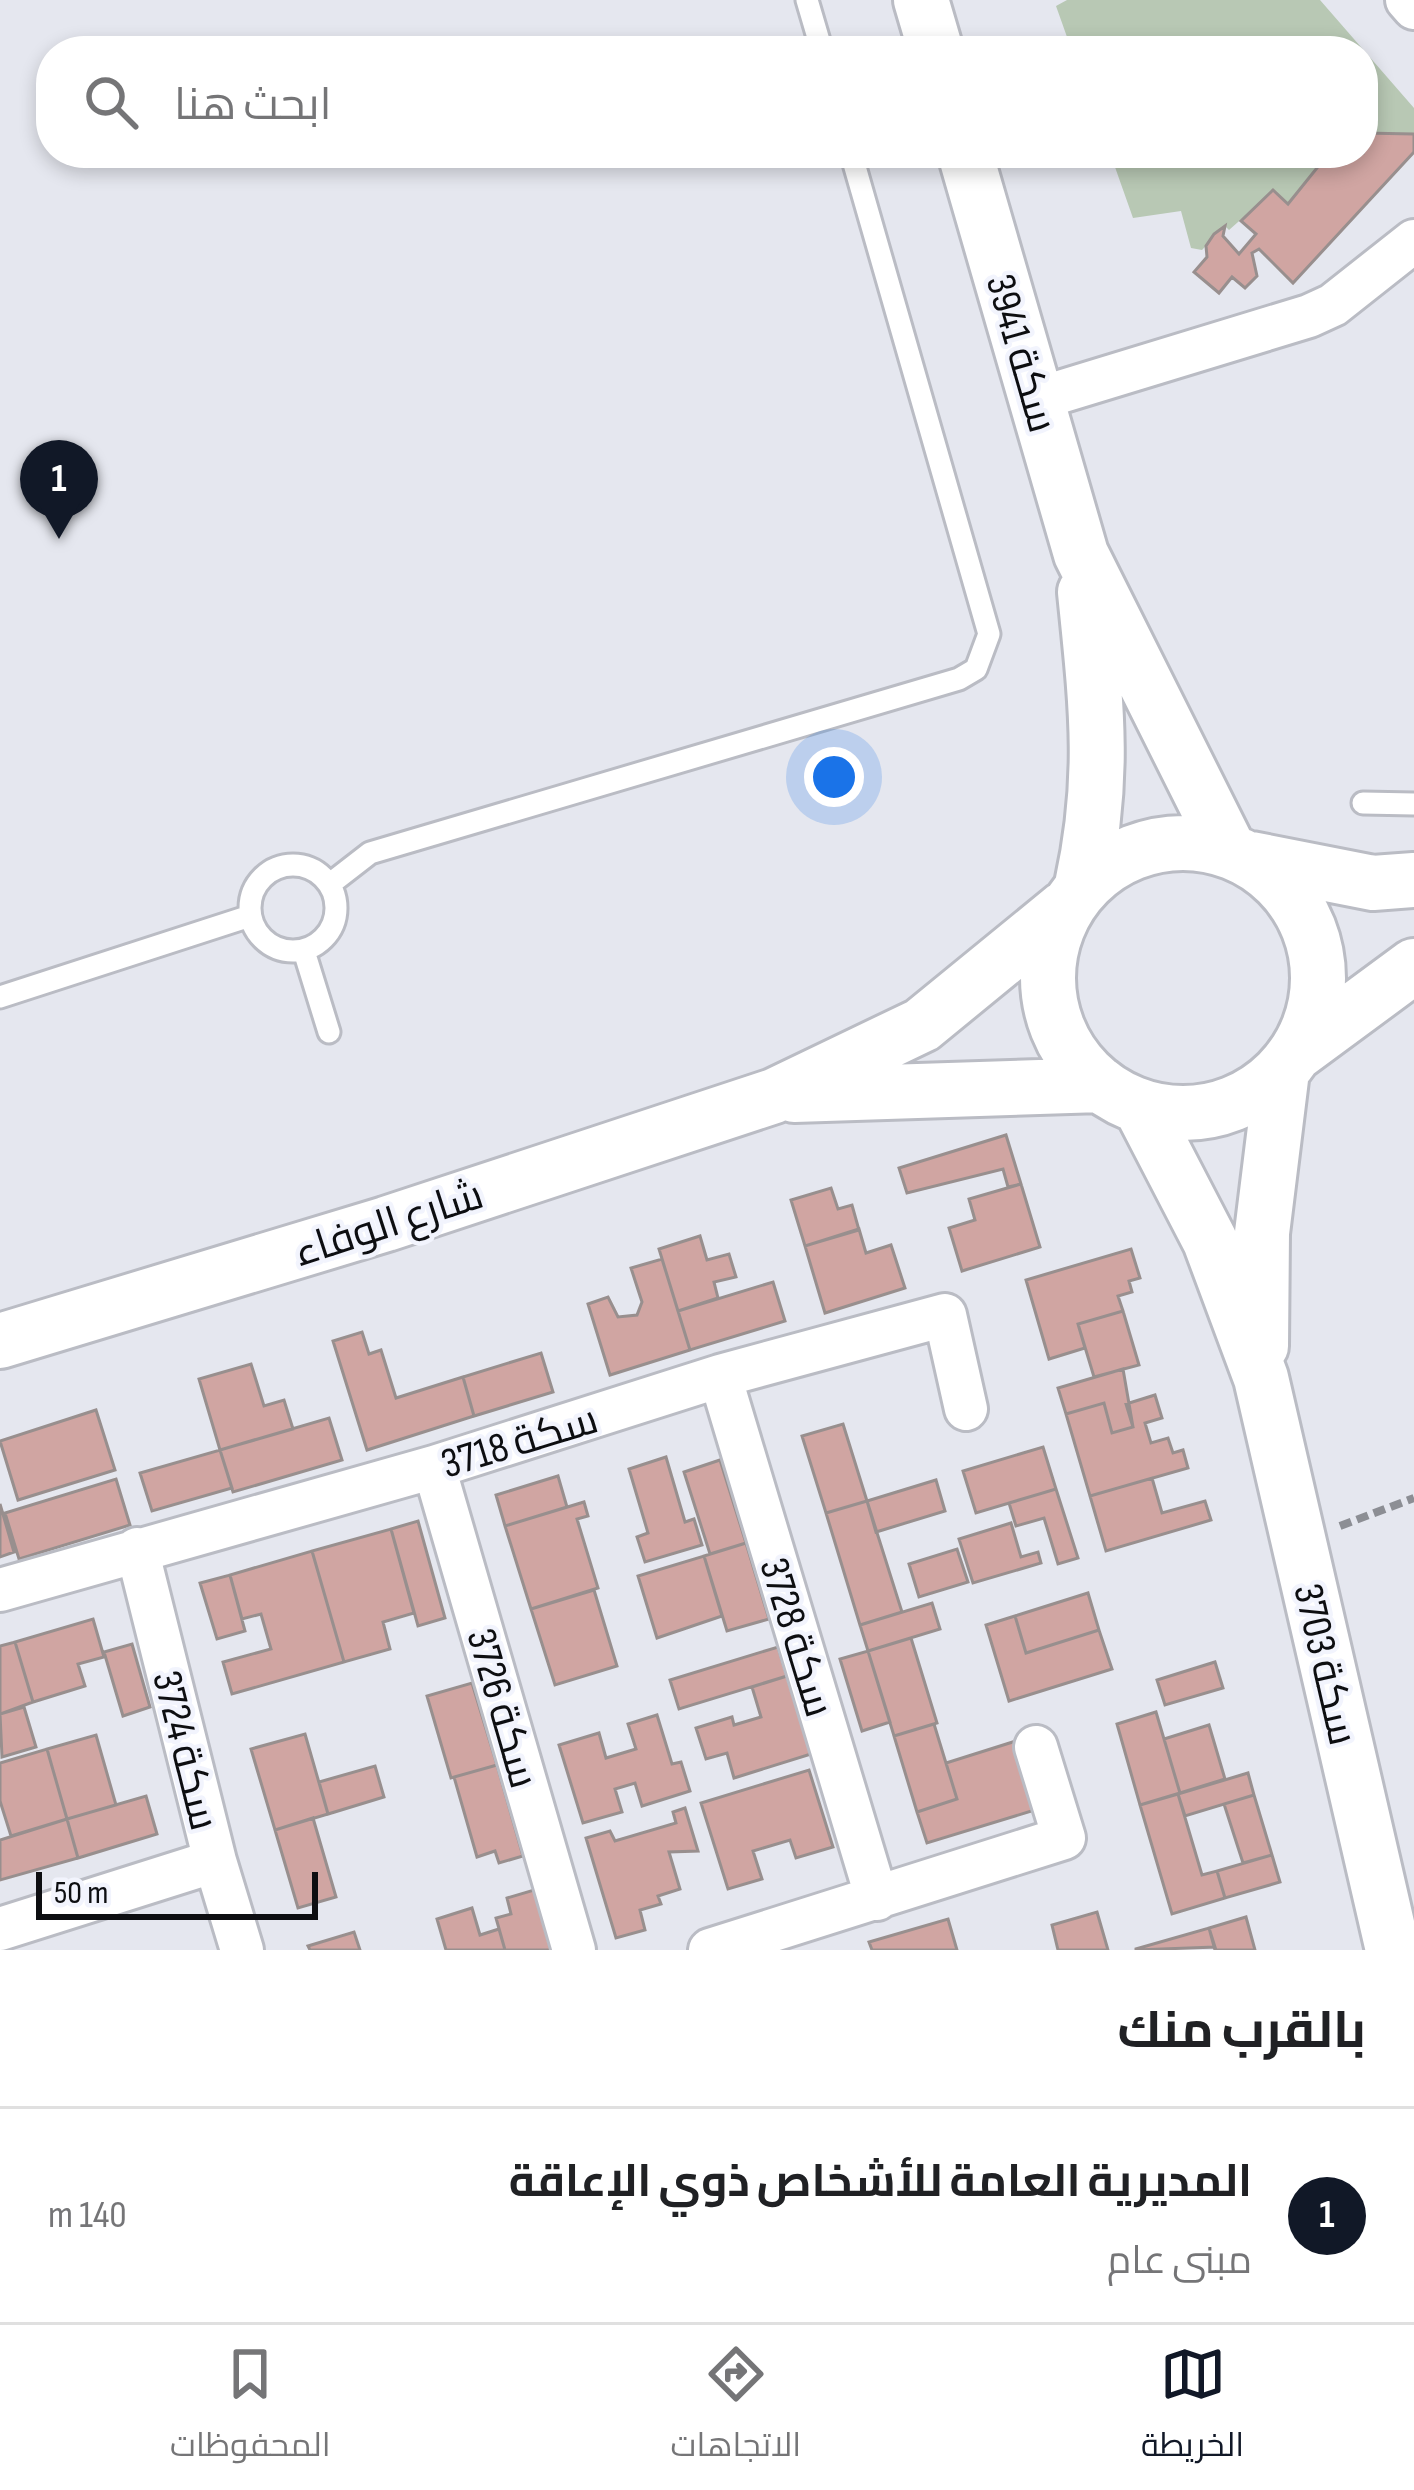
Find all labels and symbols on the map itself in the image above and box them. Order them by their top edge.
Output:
street label: سكة 3941 [974,269,1067,439]
pin: 1 [20,440,98,539]
your location [804,747,864,807]
street label: شارع الوفاء [288,1170,490,1279]
street label: سكة 3718 [435,1394,604,1490]
street label: سكة 3728 [747,1552,844,1723]
street label: سكة 3703 [1281,1579,1368,1750]
street label: سكة 3726 [455,1623,549,1794]
street label: سكة 3724 [140,1666,229,1836]
scale bar [36,1866,318,1919]

